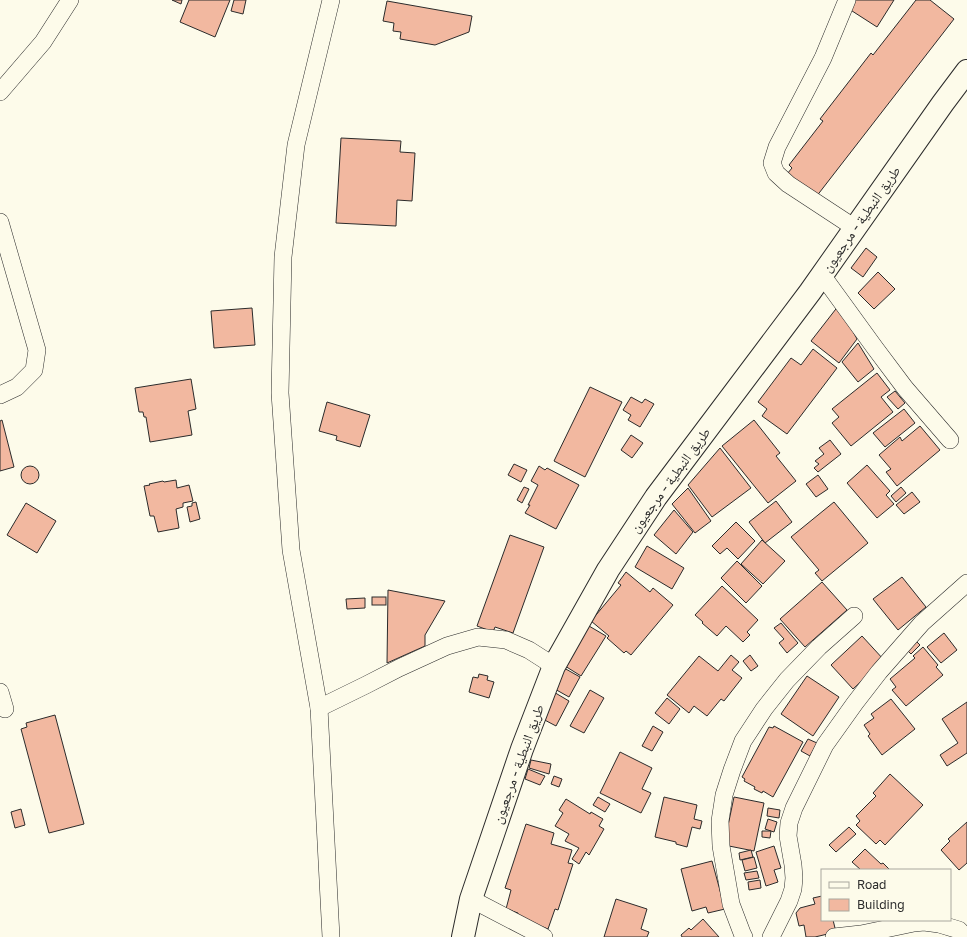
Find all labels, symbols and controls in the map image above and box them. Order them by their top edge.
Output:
street label: طريق النبطية - مرجعيون [818,162,905,276]
street label: طريق النبطية - مرجعيون [626,424,715,537]
street label: طريق النبطية - مرجعيون [488,702,549,826]
legend [821,869,951,921]
text: Road [857,877,886,892]
text: Building [857,897,905,912]

